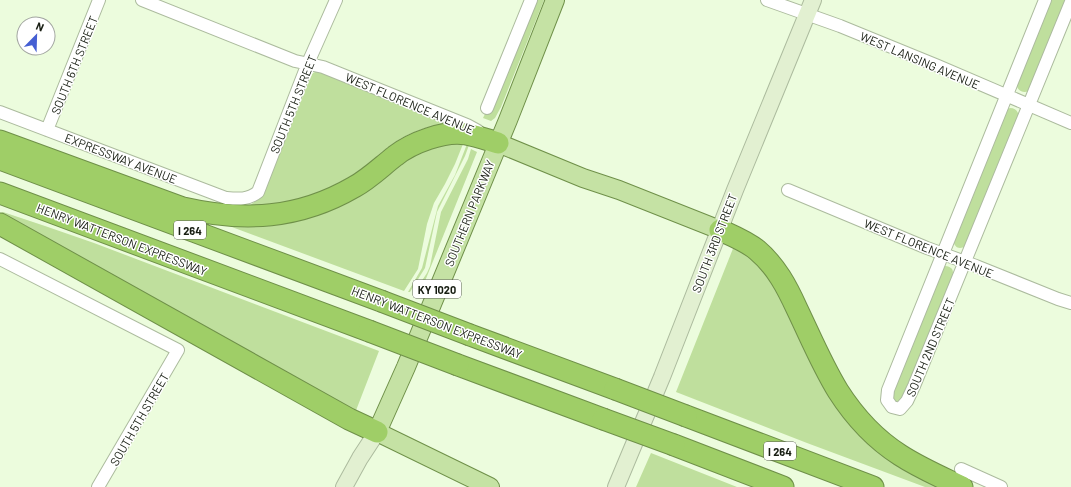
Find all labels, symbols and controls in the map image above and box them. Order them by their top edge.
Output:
street label: SOUTH 6TH STREET [48,14,100,116]
north arrow [16,16,56,56]
text: N [34,19,46,34]
street label: WEST LANSING AVENUE [858,28,982,92]
street label: SOUTH 5TH STREET [267,53,319,155]
street label: WEST FLORENCE AVENUE [344,70,476,136]
street label: EXPRESSWAY AVENUE [63,130,179,186]
street label: SOUTHERN PARKWAY [441,158,497,268]
street label: SOUTH 3RD STREET [689,191,739,294]
street label: HENRY WATTERSON EXPRESSWAY [35,200,209,278]
street label: WEST FLORENCE AVENUE [862,216,996,280]
road number: I 264 [174,221,206,239]
road number: KY 1020 [413,280,461,298]
street label: HENRY WATTERSON EXPRESSWAY [350,283,524,361]
street label: SOUTH 2ND STREET [903,295,957,398]
street label: SOUTH 5TH STREET [107,370,171,468]
road number: I 264 [764,442,796,460]

